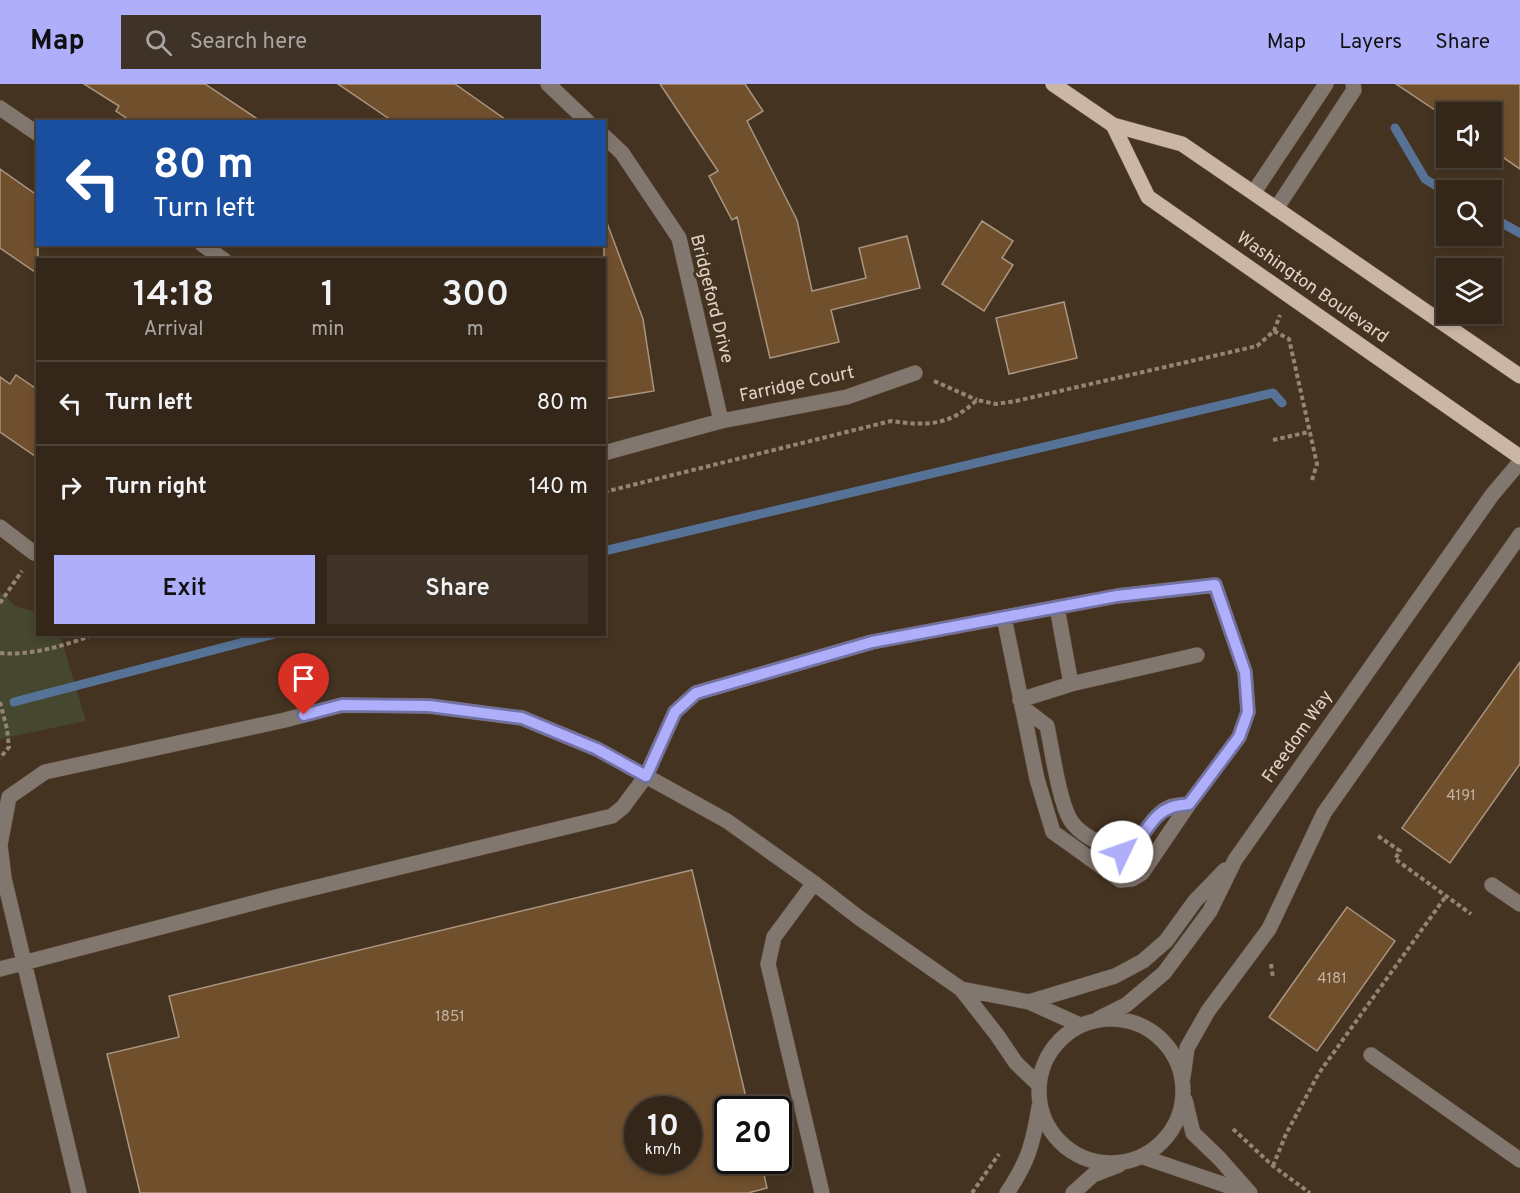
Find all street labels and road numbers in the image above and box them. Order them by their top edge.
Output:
street label: Washington Boulevard [1232,227,1392,349]
street label: Bridgeford Drive [684,232,738,366]
street label: Farridge Court [737,362,857,408]
street label: Freedom Way [1258,686,1338,788]

